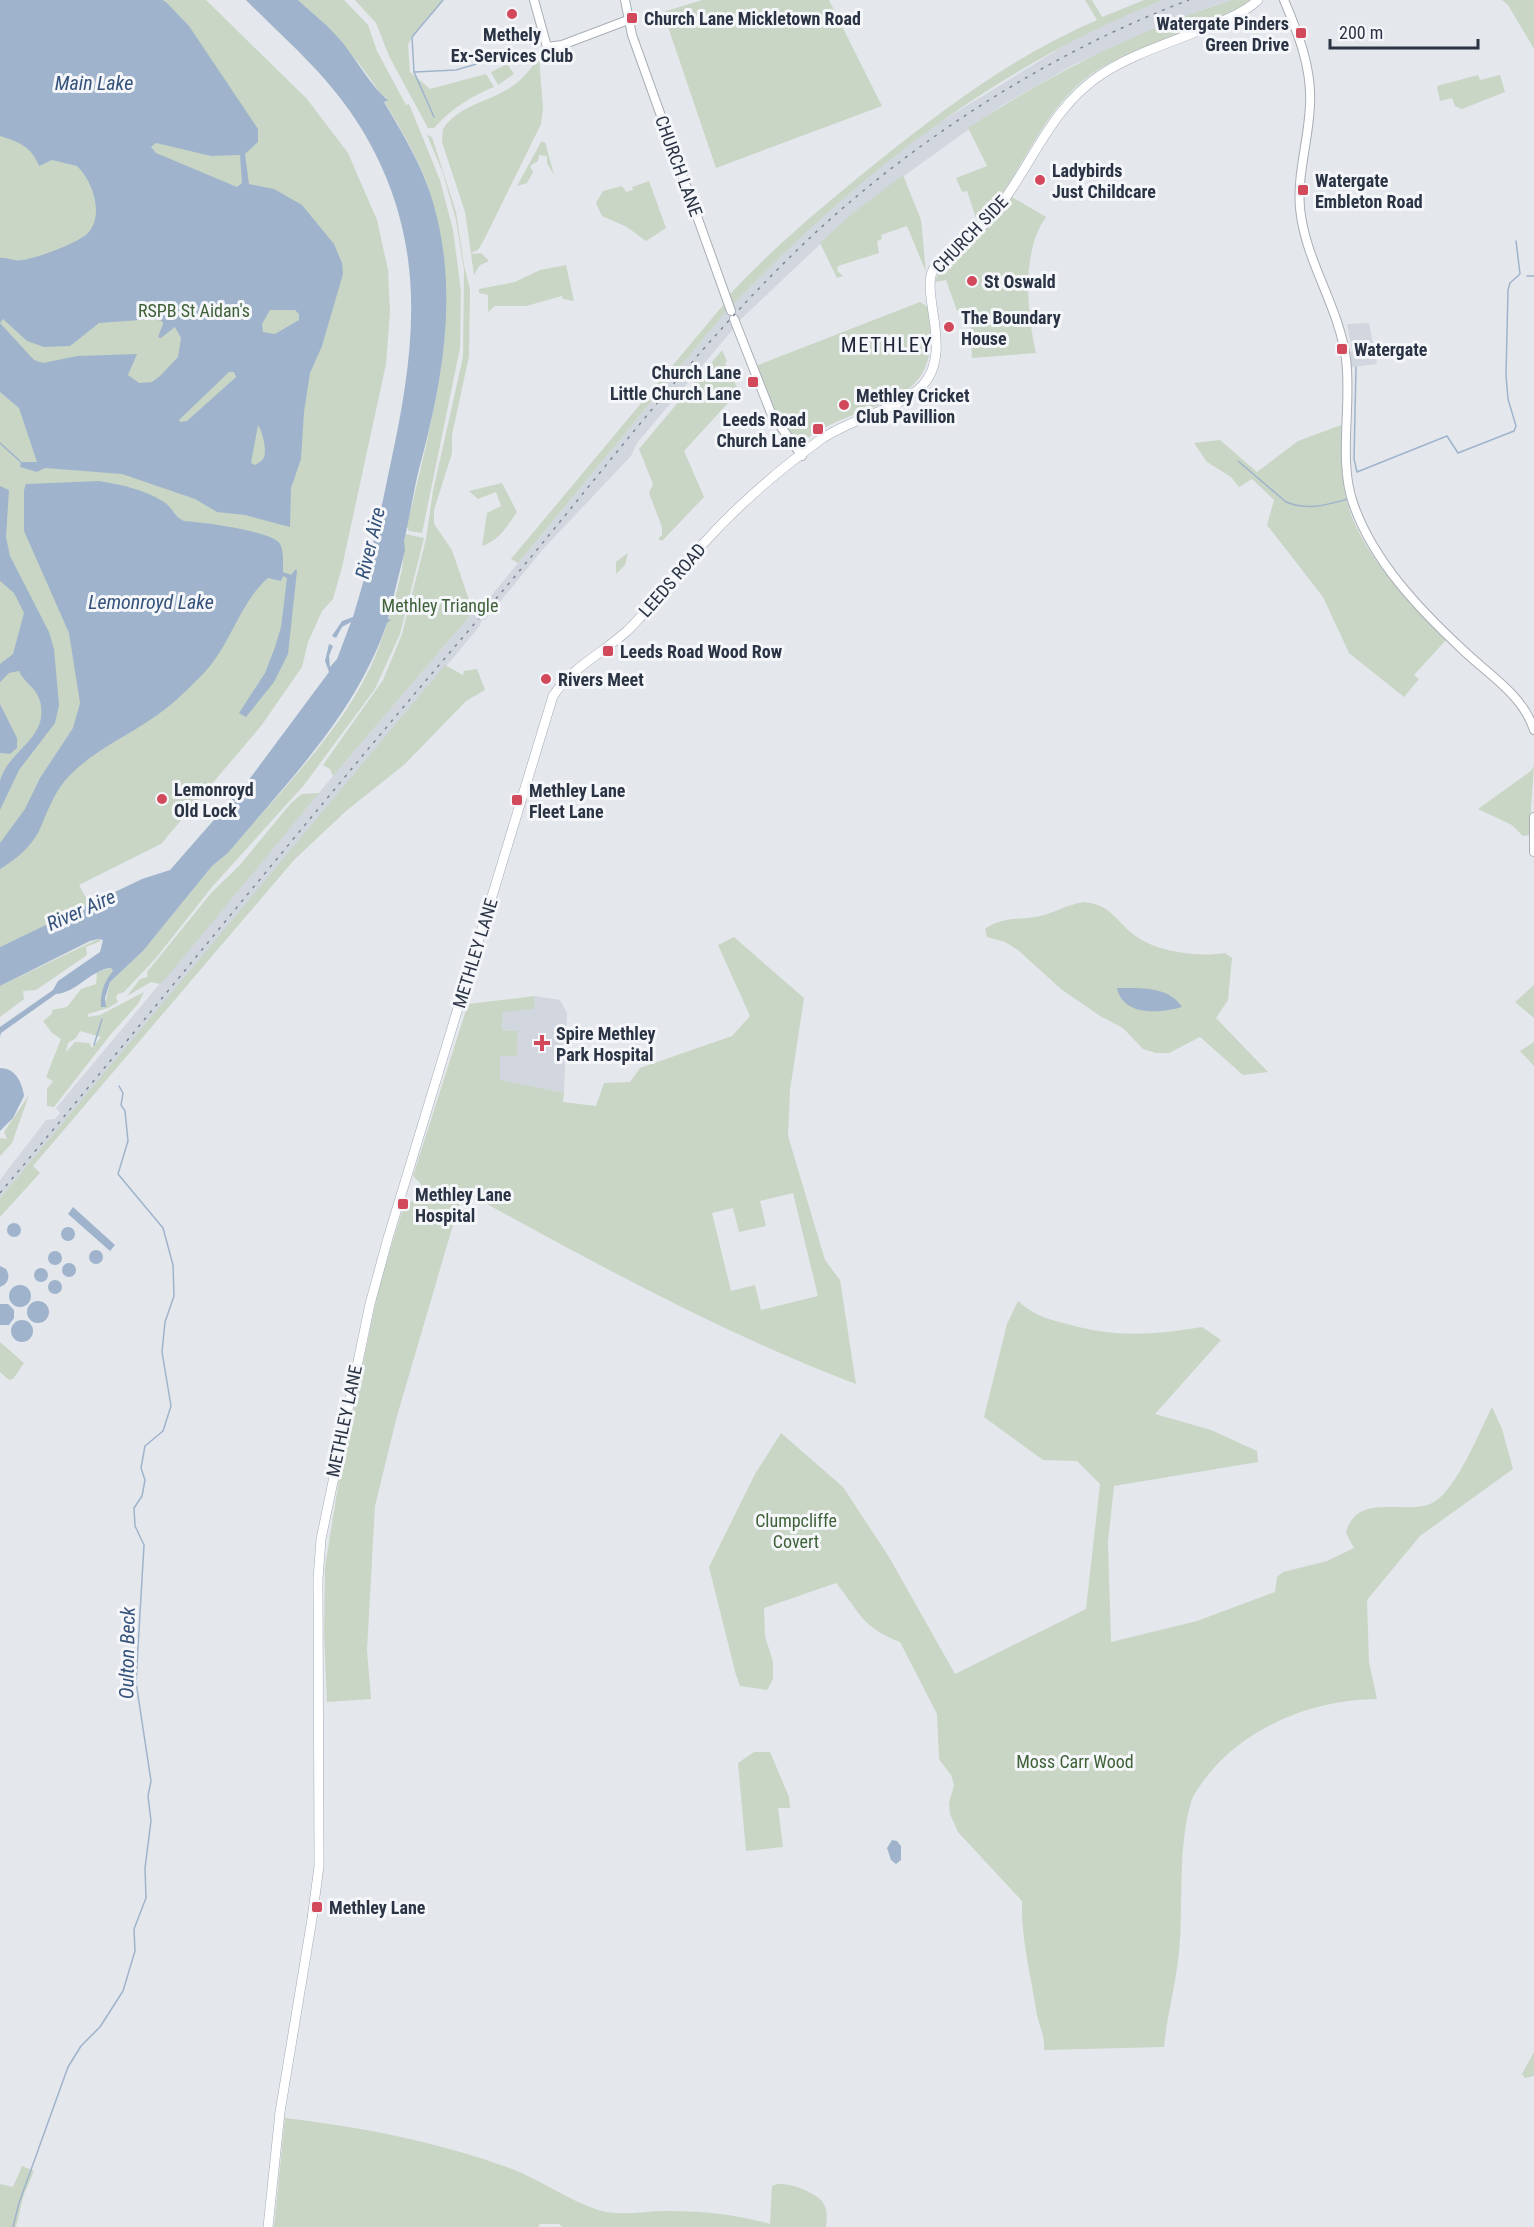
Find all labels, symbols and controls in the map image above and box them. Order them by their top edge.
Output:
marker: Methely Ex-Services Club [505,7,519,21]
place label: Church Lane Mickletown Road [644,8,861,29]
marker: Church Lane Mickletown Road [625,11,639,25]
scale bar [1330,12,1478,50]
place label: Watergate Pinders Green Drive [1156,13,1289,55]
text: 200 m [1339,22,1383,43]
place label: Methely Ex-Services Club [451,24,573,66]
marker: Watergate Pinders Green Drive [1294,26,1308,40]
water label: Main Lake [55,71,133,95]
street label: CHURCH LANE [651,113,707,219]
place label: Ladybirds Just Childcare [1052,160,1156,202]
place label: Watergate Embleton Road [1315,170,1423,212]
marker: Ladybirds Just Childcare [1033,173,1047,187]
marker: Watergate Embleton Road [1296,183,1310,197]
street label: CHURCH SIDE [928,191,1012,277]
place label: St Oswald [984,271,1056,292]
marker: St Oswald [965,274,979,288]
park label: RSPB St Aidan's [138,300,250,321]
place label: The Boundary House [961,307,1061,349]
marker: The Boundary House [942,320,956,334]
district label: METHLEY [841,333,933,357]
place label: Watergate [1354,339,1428,360]
marker: Watergate [1335,342,1349,356]
place label: Church Lane Little Church Lane [610,362,741,404]
marker: Church Lane Little Church Lane [746,375,760,389]
place label: Methley Cricket Club Pavillion [856,385,970,427]
marker: Methley Cricket Club Pavillion [837,398,851,412]
place label: Leeds Road Church Lane [716,409,806,451]
marker: Leeds Road Church Lane [811,422,825,436]
water label: River Aire [350,505,390,581]
street label: LEEDS ROAD [634,539,710,621]
water label: Lemonroyd Lake [88,590,214,614]
park label: Methley Triangle [382,595,498,616]
place label: Leeds Road Wood Row [620,641,783,662]
marker: Leeds Road Wood Row [601,644,615,658]
place label: Rivers Meet [558,669,644,690]
marker: Rivers Meet [539,672,553,686]
place label: Lemonroyd Old Lock [174,779,254,821]
place label: Methley Lane Fleet Lane [529,780,626,822]
marker: Lemonroyd Old Lock [155,792,169,806]
marker: Methley Lane Fleet Lane [510,793,524,807]
water label: River Aire [43,884,119,936]
street label: METHLEY LANE [448,896,502,1010]
place label: Spire Methley Park Hospital [556,1023,655,1065]
marker: Spire Methley Park Hospital [533,1034,551,1052]
place label: Methley Lane Hospital [415,1184,512,1226]
marker: Methley Lane Hospital [396,1197,410,1211]
street label: METHLEY LANE [322,1363,366,1479]
park label: Clumpcliffe Covert [755,1510,837,1552]
water label: Oulton Beck [114,1605,140,1699]
park label: Moss Carr Wood [1016,1751,1134,1772]
place label: Methley Lane [329,1897,426,1918]
marker: Methley Lane [310,1900,324,1914]

